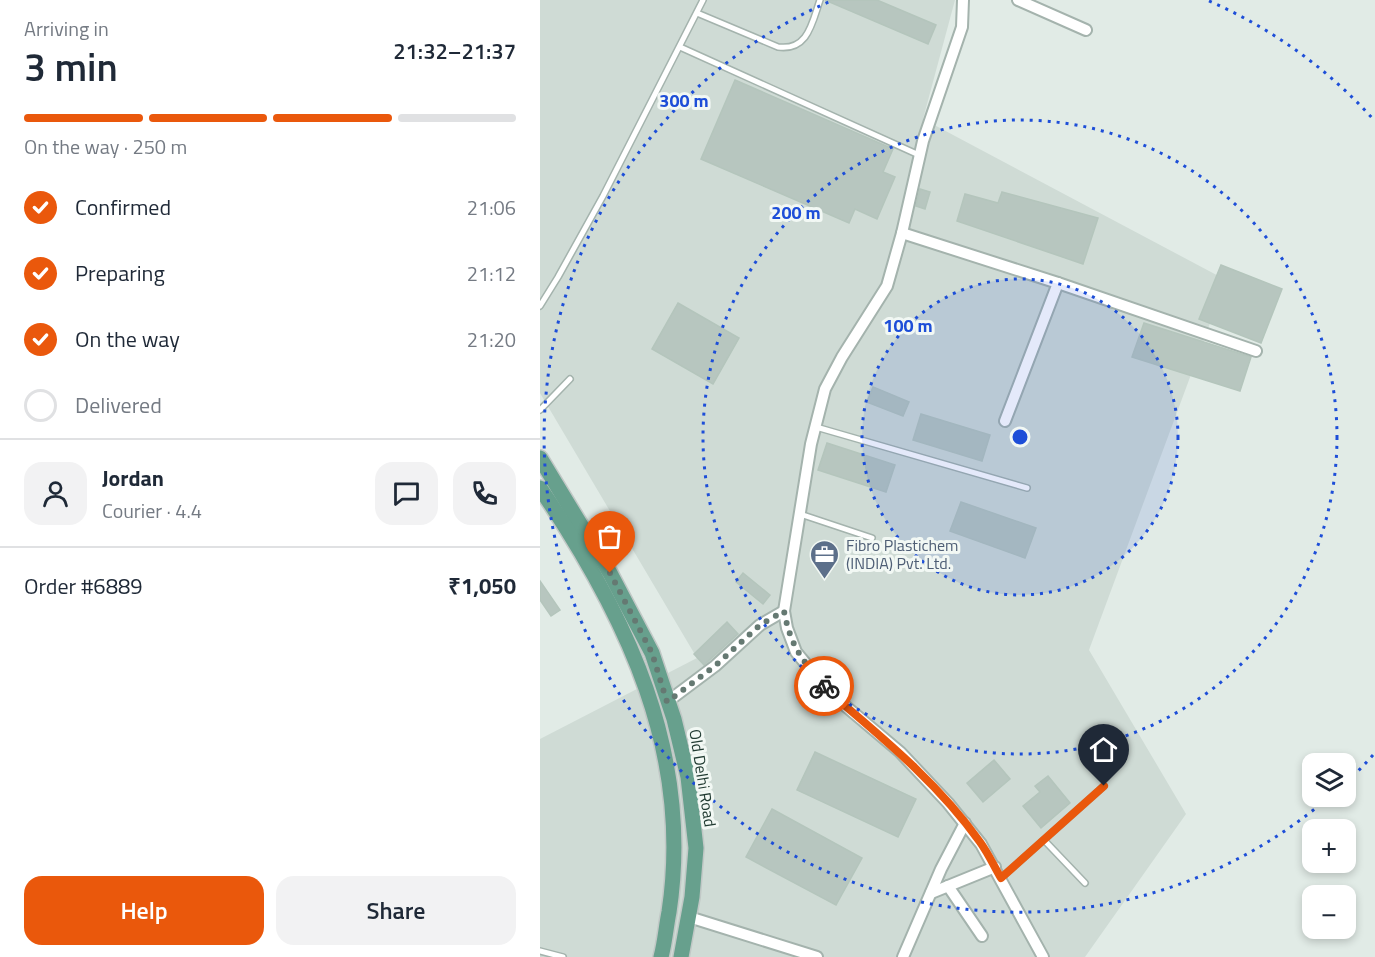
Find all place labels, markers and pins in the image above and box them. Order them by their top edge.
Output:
centre of rings [1010,427,1030,447]
pin [584,511,635,573]
place label: Fibro Plastichem (INDIA) Pvt. Ltd. [846,533,958,575]
office icon: Fibro Plastichem (INDIA) Pvt. Ltd. [809,538,841,580]
pin [1078,724,1129,786]

